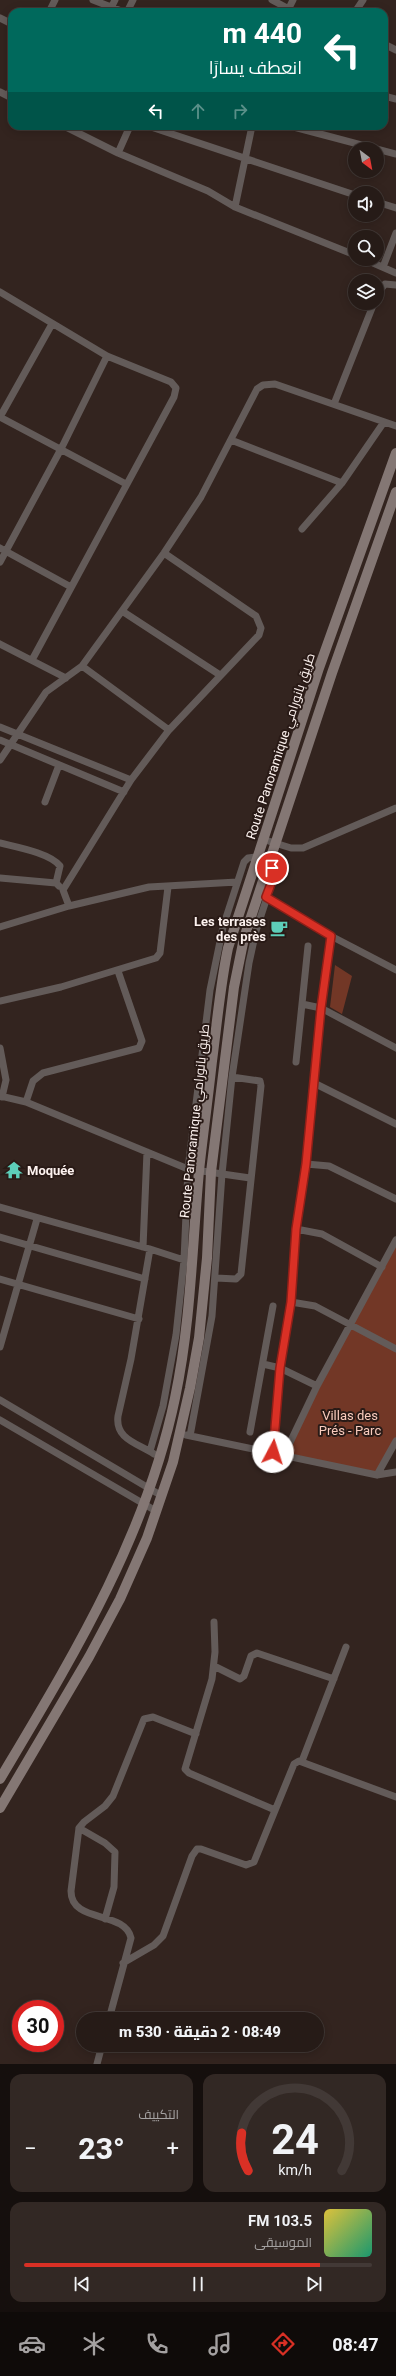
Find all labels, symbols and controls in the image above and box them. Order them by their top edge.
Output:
text: 440 m [223,17,302,50]
icon: left [316,24,368,76]
text: انعطف يسارًا [209,57,302,78]
icon: left [145,100,167,122]
icon: ahead [187,100,209,122]
icon: right [229,100,251,122]
north arrow [348,142,384,178]
map controls [348,142,384,310]
button: sound [348,186,384,222]
button: search [348,230,384,266]
button: layers [348,274,384,310]
street label: Route Panoramique طريق بانورامي [243,651,321,842]
pin [255,851,289,885]
icon: arrive [261,857,283,879]
place label: Les terrases des près [194,914,266,944]
cafe icon: Les terrases des près [269,918,289,938]
street label: Route Panoramique طريق بانورامي [177,1023,215,1219]
temple icon: Moquée [4,1160,24,1180]
place label: Moquée [27,1163,74,1178]
park label: Villas des Prés - Parc [319,1408,381,1438]
position arrow [252,1431,294,1473]
speed limit sign: 30 [12,2000,64,2052]
text: 08:49 · 2 دقيقة · 530 m [119,2023,281,2041]
text: التكييف [138,2107,179,2122]
text: 24 [271,2115,318,2164]
text: 23° [78,2131,125,2166]
text: − [24,2136,37,2161]
text: + [167,2136,179,2161]
text: km/h [278,2162,311,2178]
text: 103.5 FM [248,2212,312,2230]
text: الموسيقى [254,2235,312,2250]
icon: previous [71,2273,93,2295]
icon: pause [187,2273,209,2295]
icon: next [303,2273,325,2295]
icon: car [18,2330,46,2358]
icon: climate [80,2330,108,2358]
icon: phone [143,2330,171,2358]
icon: music [206,2330,234,2358]
icon: directions [269,2330,297,2358]
text: 08:47 [332,2334,379,2355]

